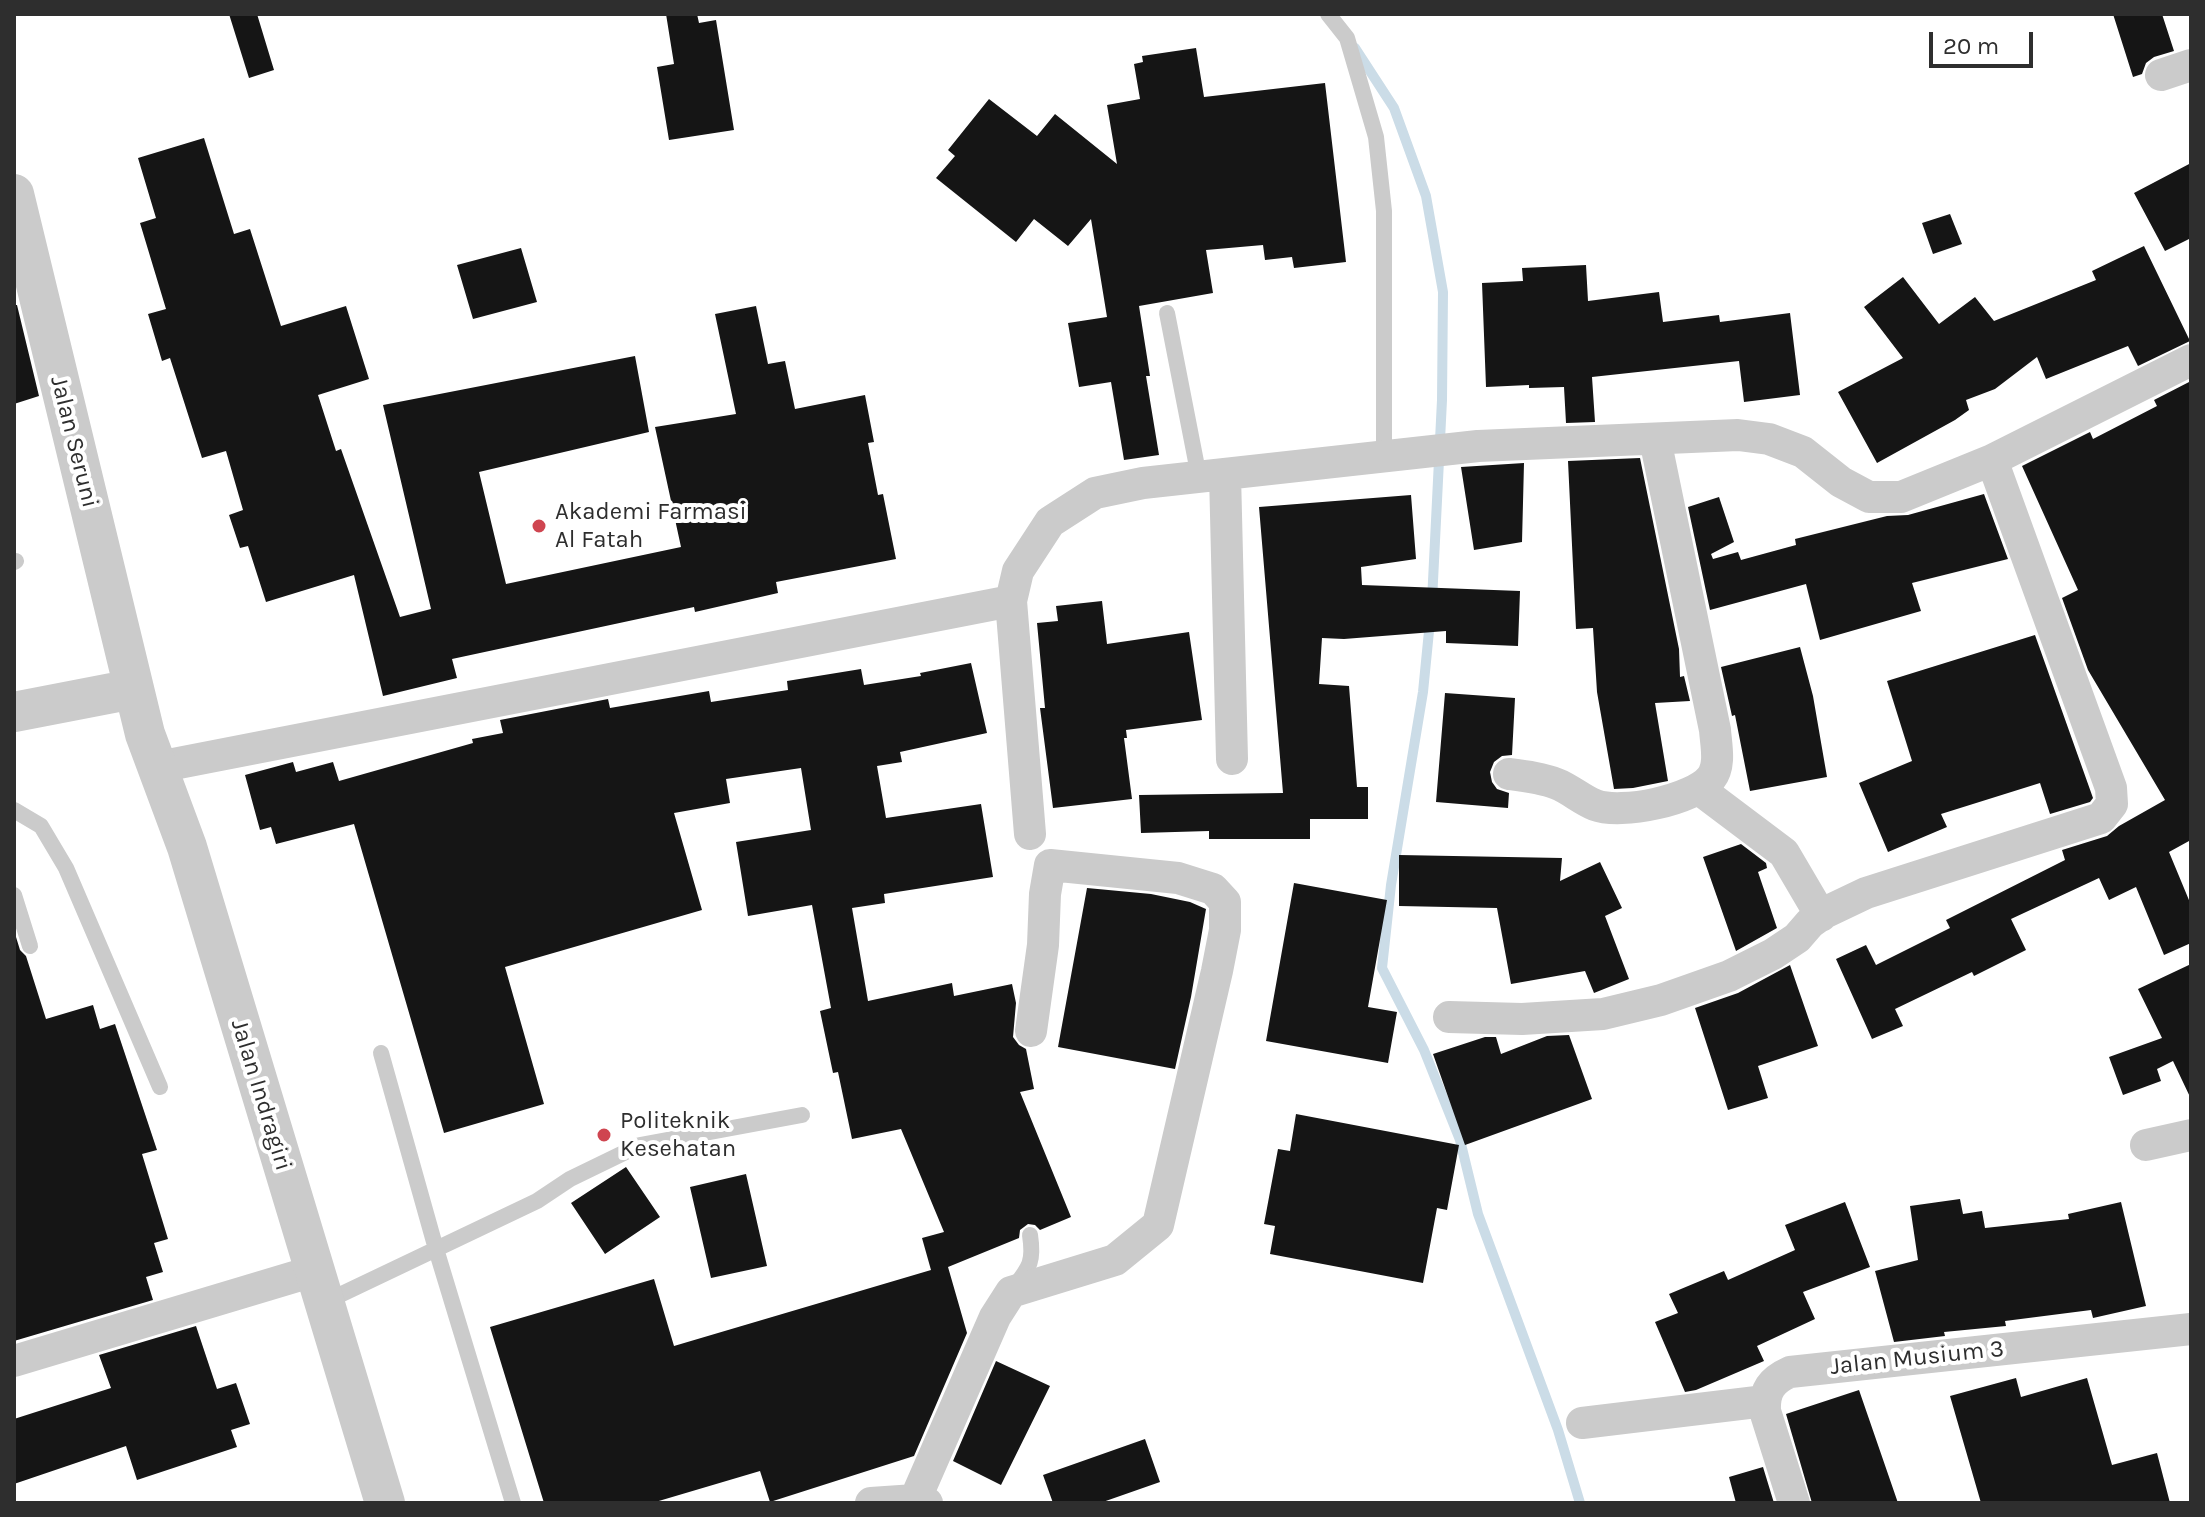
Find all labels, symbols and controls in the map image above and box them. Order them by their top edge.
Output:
scale bar [1933,16,2037,66]
text: 20 m [1943,32,1999,60]
street label: Jalan Seruni [44,373,104,511]
place label: Akademi Farmasi Al Fatah [555,498,747,554]
marker: Akademi Farmasi Al Fatah [530,517,548,535]
street label: Jalan Indragiri [224,1016,298,1174]
place label: Politeknik Kesehatan [620,1107,736,1163]
marker: Politeknik Kesehatan [595,1126,613,1144]
street label: Jalan Musium 3 [1829,1335,2005,1381]

